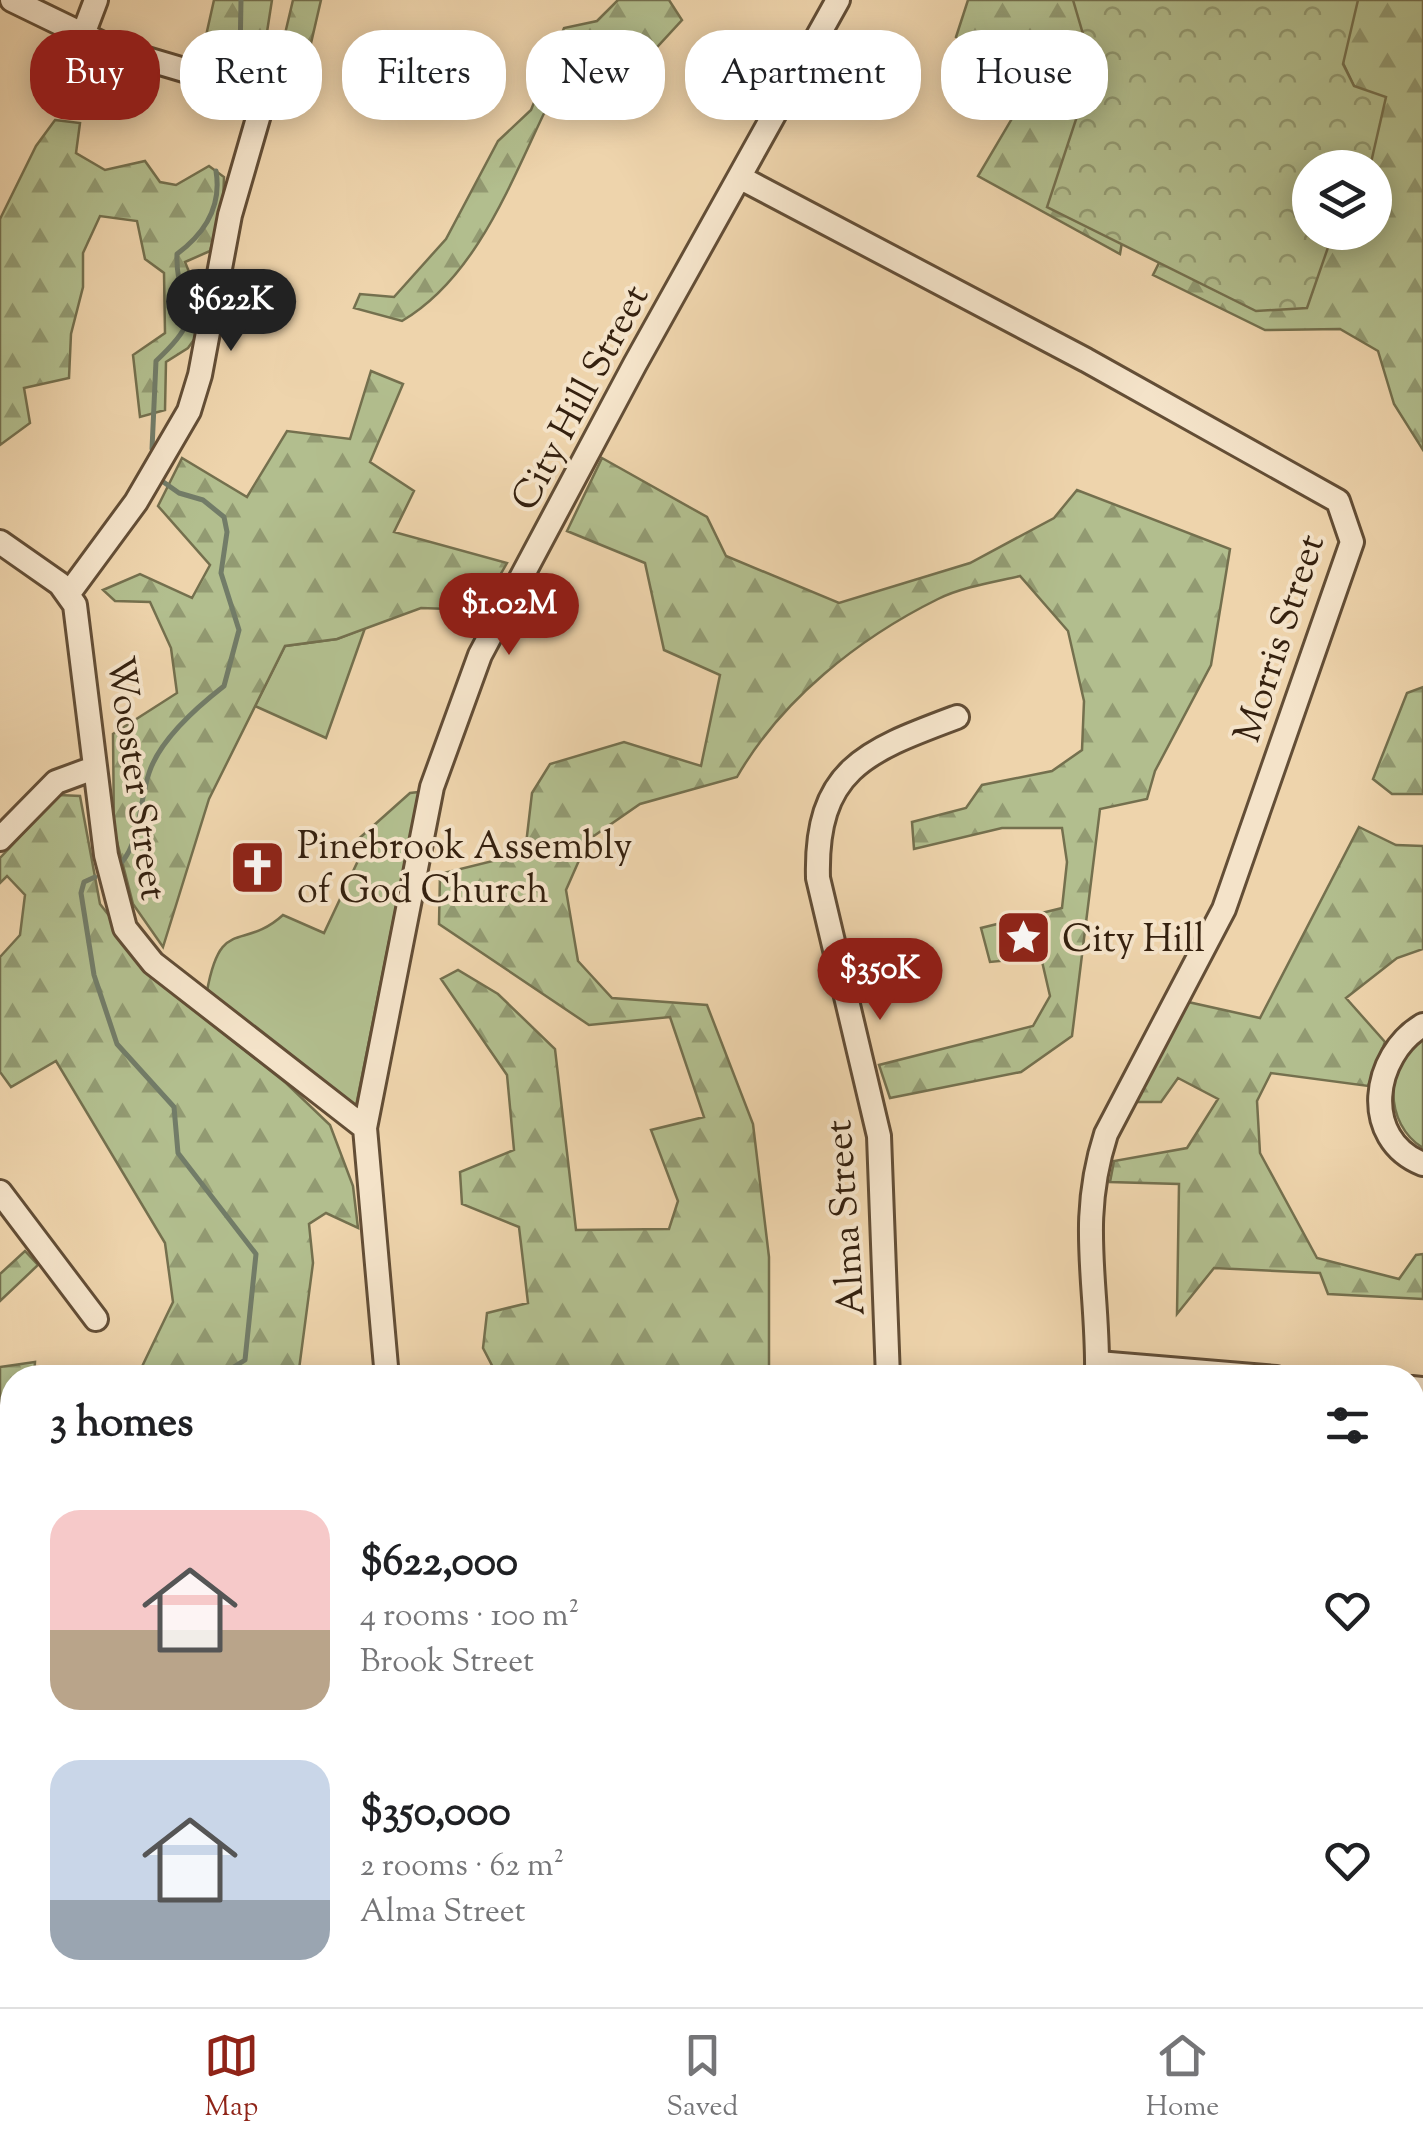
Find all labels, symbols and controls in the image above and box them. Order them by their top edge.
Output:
chip: Buy [30,30,160,120]
chip: Rent [180,30,322,120]
chip: Filters [342,30,506,120]
chip: New [526,30,665,120]
chip: Apartment [685,30,921,120]
chip: House [941,30,1108,120]
map controls [1292,150,1392,250]
button: layers [1292,150,1392,250]
pin: $622K [161,269,301,354]
street label: City Hill Street [500,276,665,521]
text: $622K [188,278,274,324]
street label: Morris Street [1223,528,1341,750]
pin: $1.02M [428,573,590,658]
text: $1.02M [461,582,557,628]
street label: Wooster Street [90,653,178,904]
place label: Pinebrook Assembly of God Church [297,822,633,920]
church icon: Pinebrook Assembly of God Church [228,837,288,897]
place icon: City Hill [993,908,1053,968]
place label: City Hill [1062,915,1205,969]
pin: $350K [810,938,950,1023]
text: $350K [839,947,921,993]
street label: Alma Street [814,1118,882,1318]
text: 3 homes [50,1395,194,1455]
icon: filters [1320,1398,1375,1453]
text: $622,000 [360,1534,518,1594]
icon: home [130,1550,250,1670]
icon: heart [1320,1583,1375,1638]
text: 4 rooms · 100 m² [360,1594,579,1640]
text: Brook Street [360,1640,534,1686]
text: $350,000 [360,1784,511,1844]
icon: home [130,1800,250,1920]
icon: heart [1320,1833,1375,1888]
text: 2 rooms · 62 m² [360,1844,564,1890]
text: Alma Street [360,1890,526,1936]
tab: Map [204,2028,259,2128]
tab: Saved [666,2028,738,2128]
tab: Home [1146,2028,1219,2128]

